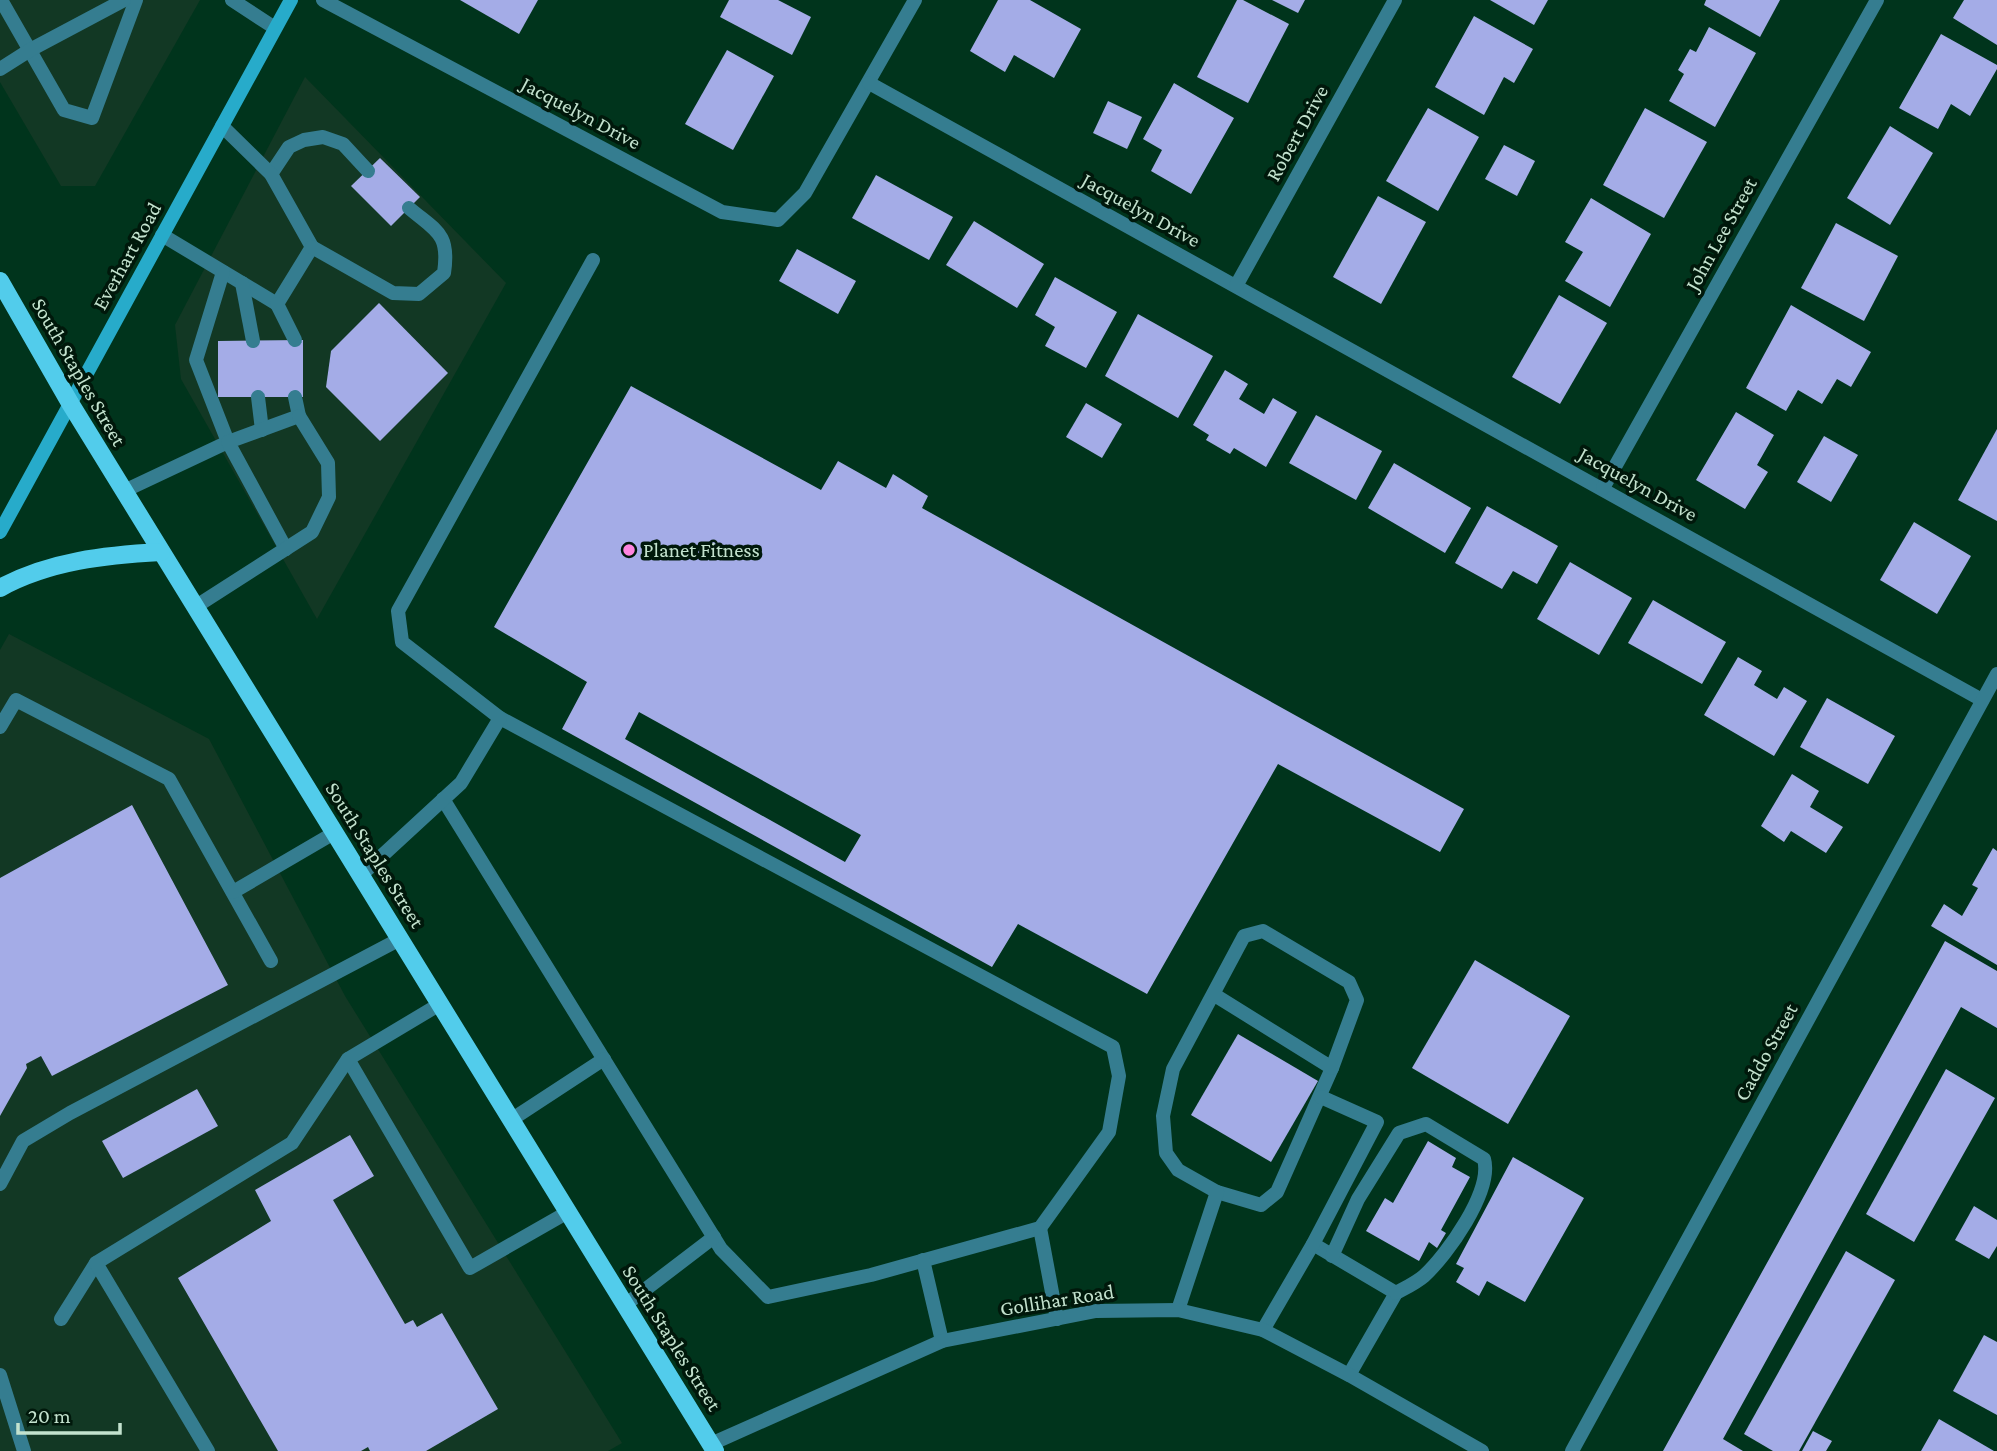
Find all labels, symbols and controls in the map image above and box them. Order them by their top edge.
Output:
street label: Jacquelyn Drive [515,71,645,155]
street label: Robert Drive [1261,81,1333,185]
street label: Jacquelyn Drive [1076,167,1204,252]
street label: John Lee Street [1679,173,1762,296]
street label: Everhart Road [88,198,166,314]
street label: South Staples Street [27,294,132,451]
street label: Jacquelyn Drive [1573,441,1701,526]
place label: Planet Fitness [643,538,760,562]
marker: Planet Fitness [621,542,637,558]
street label: South Staples Street [321,778,430,933]
street label: Caddo Street [1729,998,1803,1105]
street label: South Staples Street [618,1261,727,1416]
street label: Gollihar Road [998,1279,1116,1321]
scale bar [18,1392,119,1436]
text: 20 m [28,1404,71,1428]

